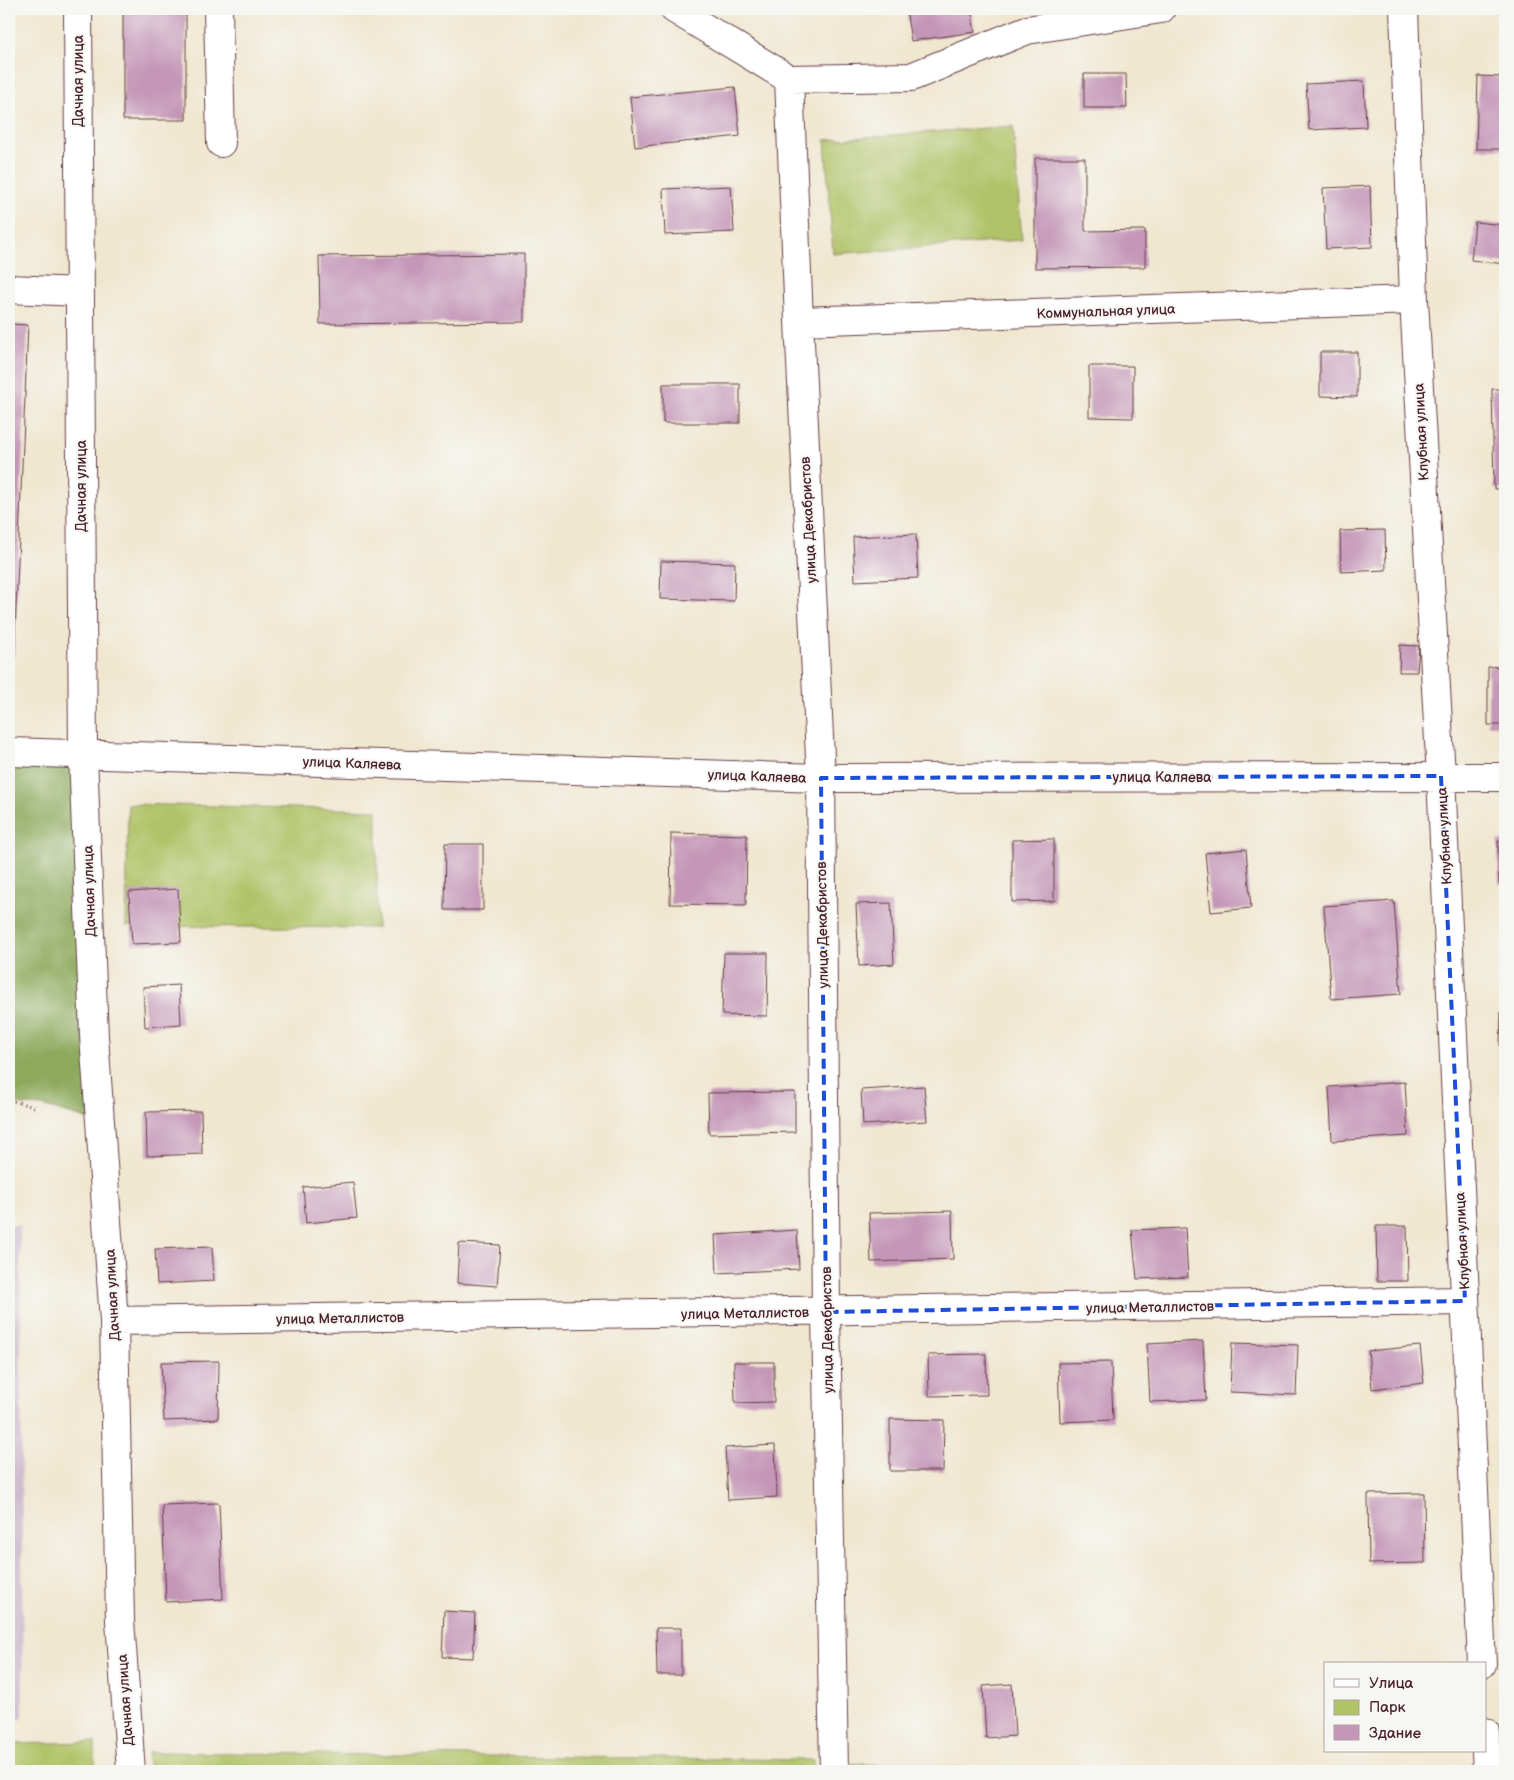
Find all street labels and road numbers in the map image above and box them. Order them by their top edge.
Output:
street label: Дачная улица [70,34,87,127]
street label: Коммунальная улица [1036,301,1176,322]
street label: Клубная улица [1410,382,1433,481]
street label: Дачная улица [73,439,90,532]
street label: улица Декабристов [797,456,820,584]
street label: улица Каляева [302,753,402,774]
street label: улица Каляева [707,766,807,787]
street label: улица Каляева [1113,769,1212,786]
street label: Клубная улица [1433,786,1456,885]
street label: Дачная улица [79,844,100,937]
street label: улица Декабристов [813,861,832,989]
street label: Клубная улица [1451,1191,1474,1290]
street label: Дачная улица [102,1248,123,1341]
street label: улица Декабристов [818,1266,837,1394]
street label: улица Металлистов [1086,1298,1215,1317]
street label: улица Металлистов [681,1304,810,1323]
street label: улица Металлистов [276,1309,405,1328]
street label: Дачная улица [114,1653,137,1746]

